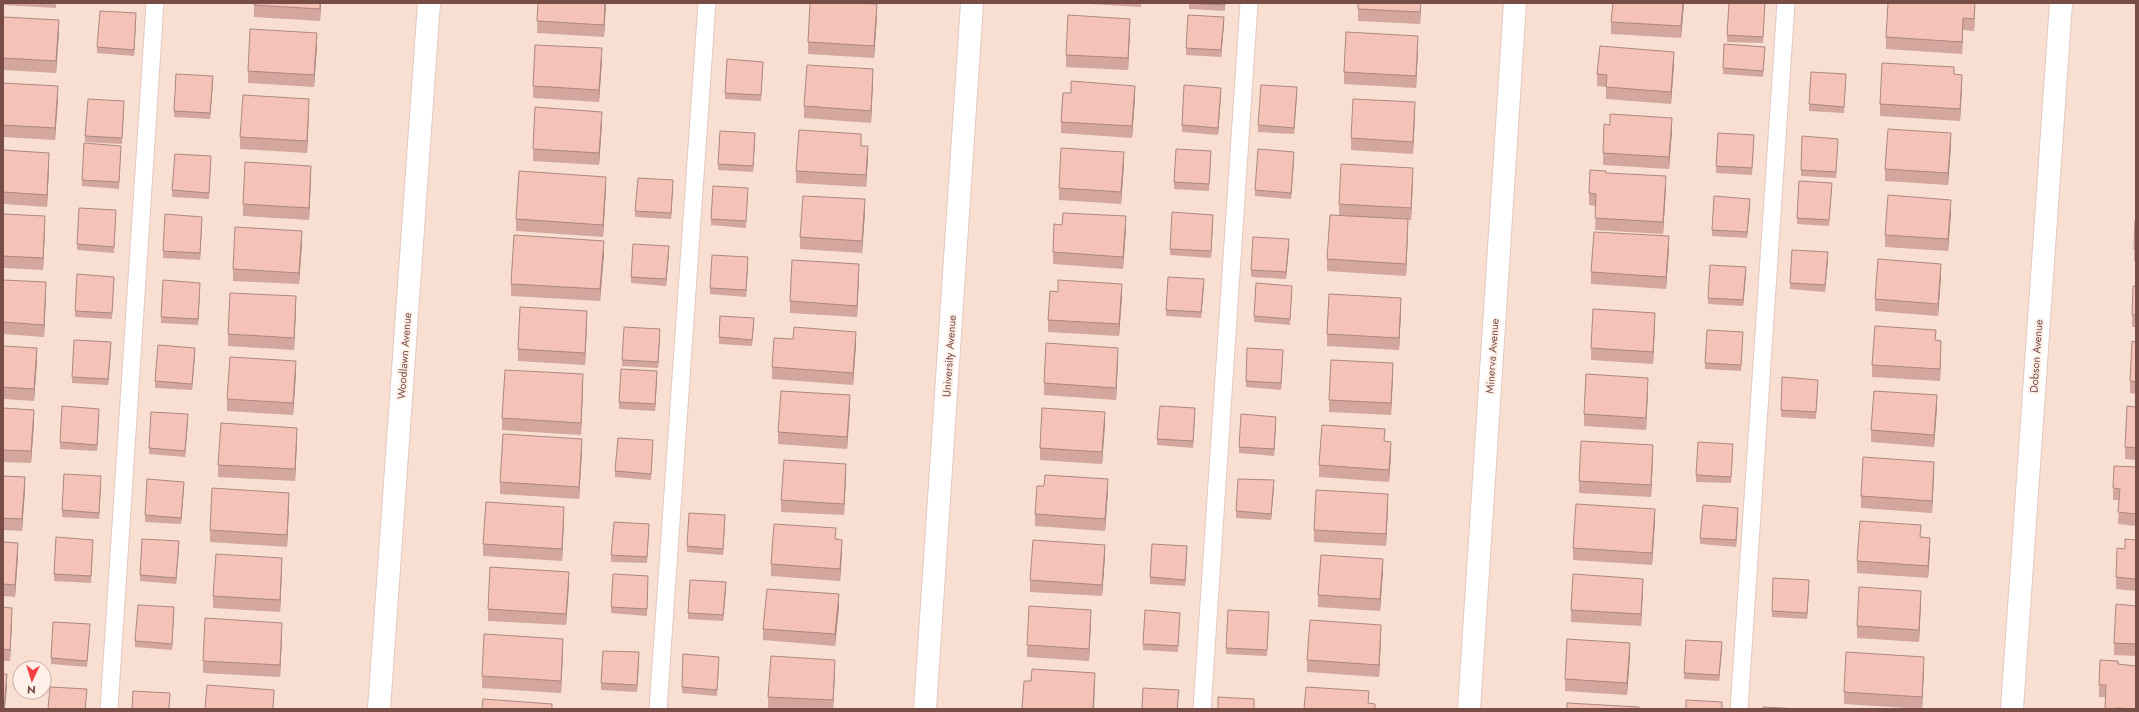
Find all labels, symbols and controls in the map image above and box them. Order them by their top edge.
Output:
street label: Woodlawn Avenue [393,312,415,400]
street label: University Avenue [938,314,960,397]
street label: Minerva Avenue [1481,318,1503,394]
street label: Dobson Avenue [2025,318,2047,393]
north arrow [12,660,52,700]
text: N [26,682,36,698]

